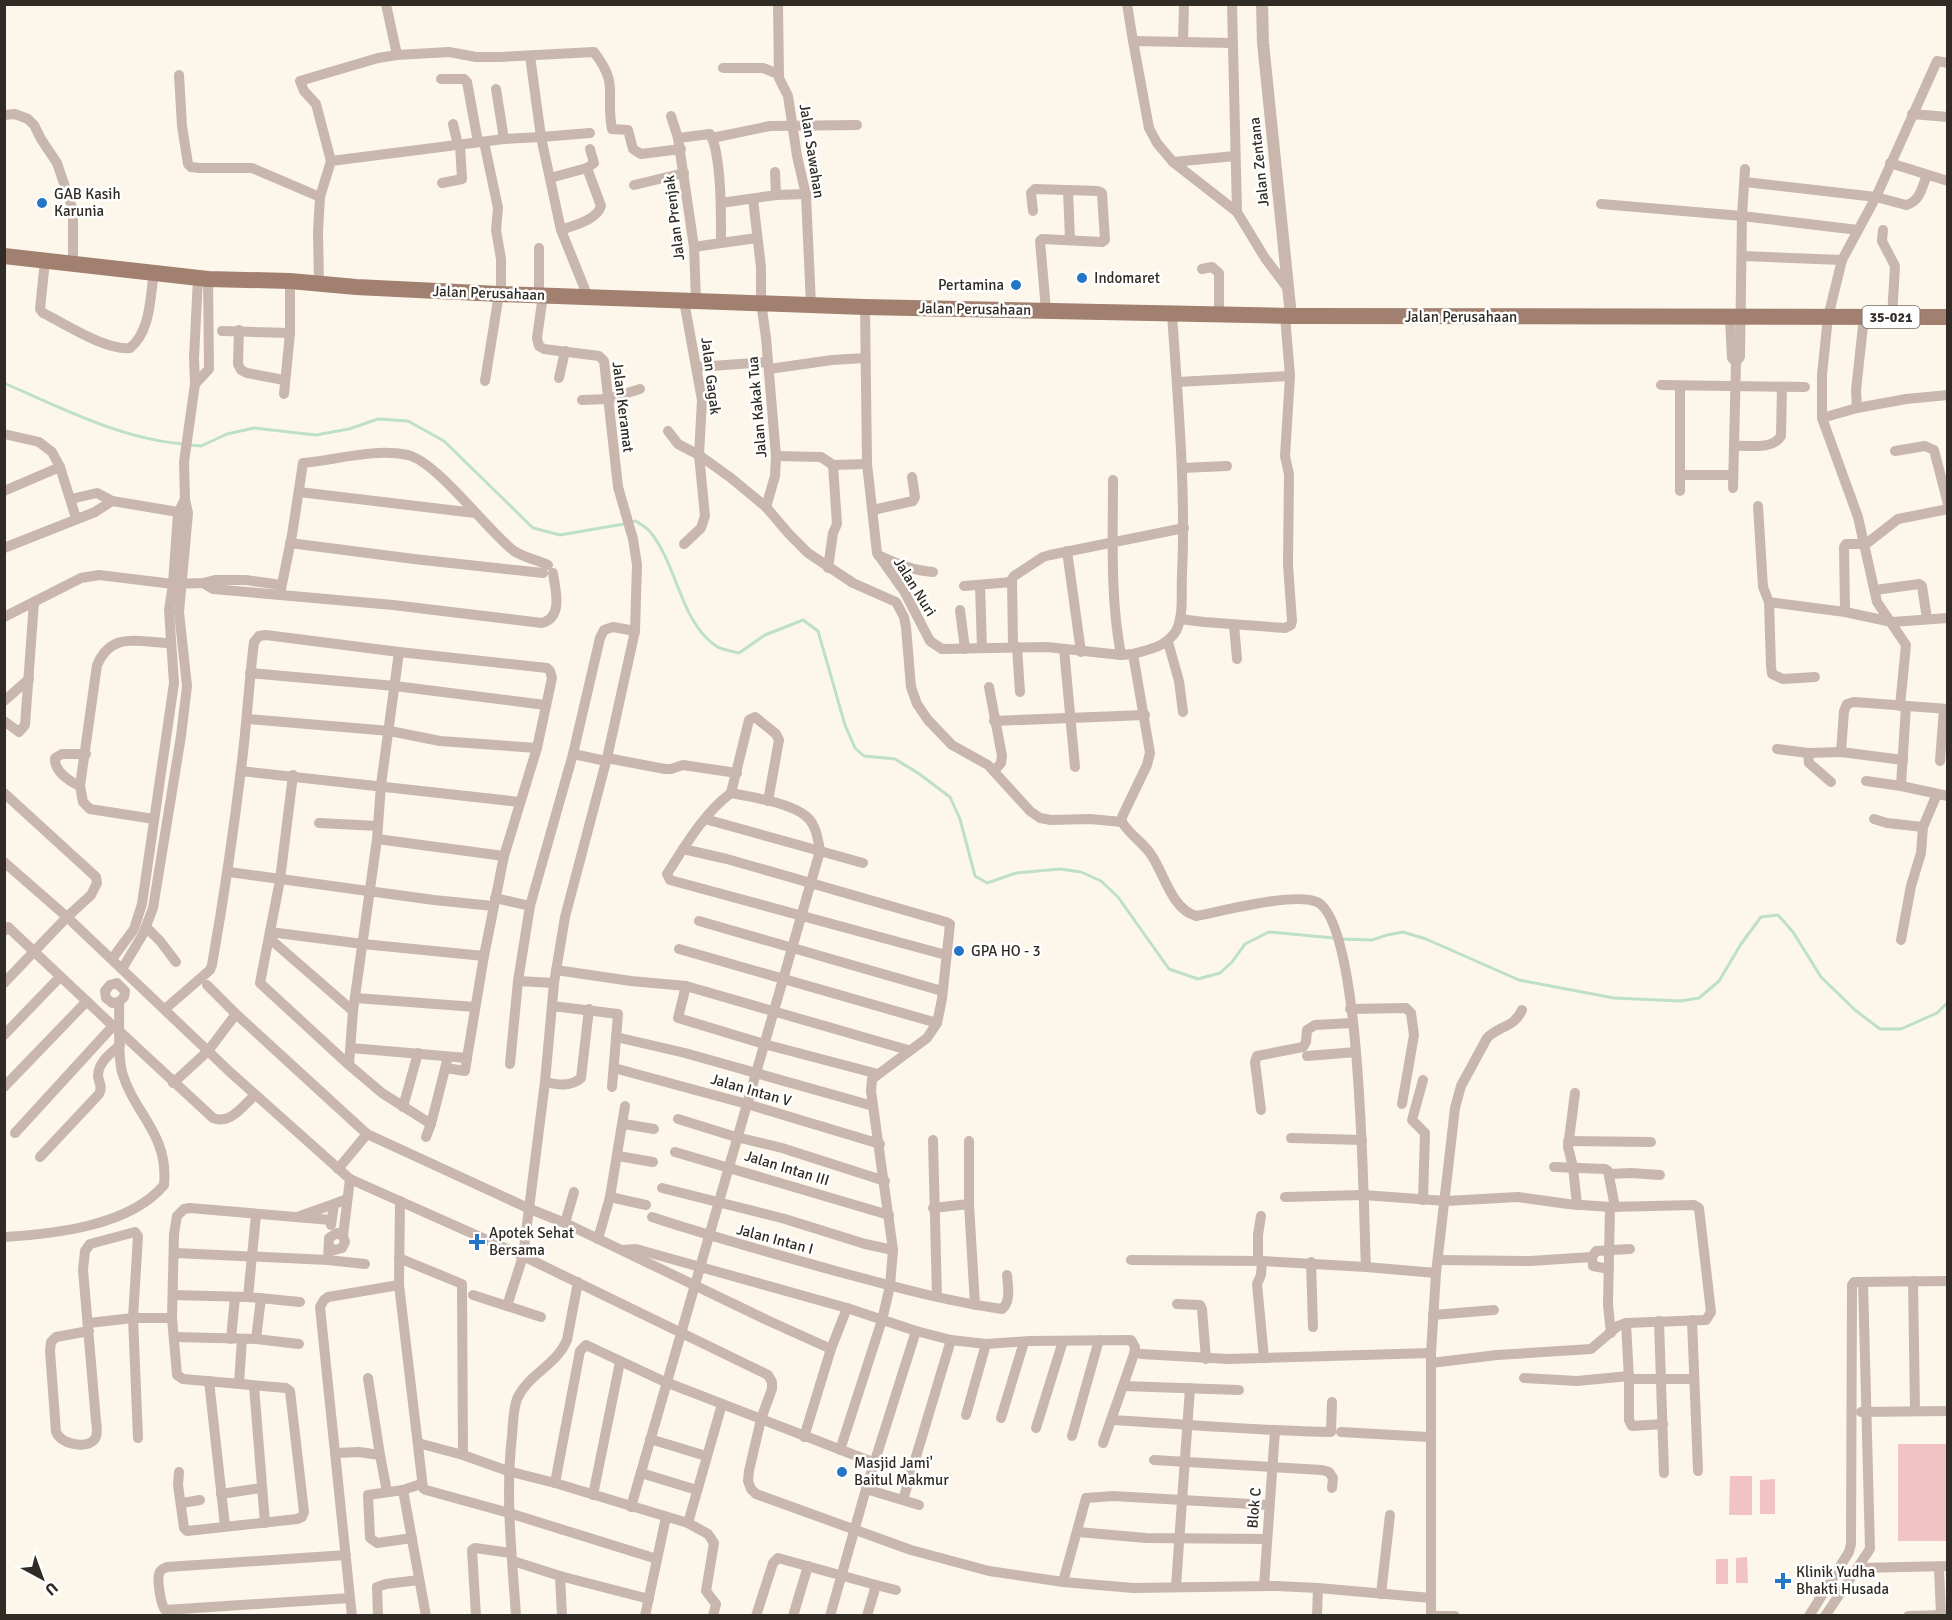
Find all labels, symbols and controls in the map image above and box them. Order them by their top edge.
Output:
street label: Jalan Sawahan [796,102,828,200]
street label: Jalan Zentana [1245,116,1273,208]
street label: Jalan Prenjak [660,174,688,262]
place label: GAB Kasih Karunia [54,185,121,220]
marker: GAB Kasih Karunia [35,196,49,210]
place label: Indomaret [1094,269,1160,287]
marker: Indomaret [1075,271,1089,285]
place label: Pertamina [938,276,1004,294]
marker: Pertamina [1009,278,1023,292]
street label: Jalan Perusahaan [432,282,546,304]
street label: Jalan Perusahaan [919,299,1031,319]
road number: 35-021 [1862,306,1920,328]
street label: Jalan Perusahaan [1405,308,1517,326]
street label: Jalan Gagak [697,336,725,416]
street label: Jalan Kakak Tua [744,355,770,459]
street label: Jalan Keramat [609,361,637,453]
street label: Jalan Nuri [890,554,940,620]
place label: GPA HO - 3 [971,942,1041,960]
marker: GPA HO - 3 [952,944,966,958]
street label: Jalan Intan V [709,1070,794,1110]
street label: Jalan Intan III [742,1147,832,1189]
street label: Jalan Intan I [735,1220,815,1258]
place label: Apotek Sehat Bersama [489,1224,574,1259]
marker: Apotek Sehat Bersama [470,1235,484,1249]
place label: Masjid Jami' Baitul Makmur [854,1454,949,1489]
marker: Masjid Jami' Baitul Makmur [835,1465,849,1479]
street label: Blok C [1243,1487,1265,1529]
north arrow [12,1548,72,1608]
place label: Klinik Yudha Bhakti Husada [1796,1563,1889,1598]
marker: Klinik Yudha Bhakti Husada [1774,1572,1792,1590]
text: U [41,1577,62,1600]

